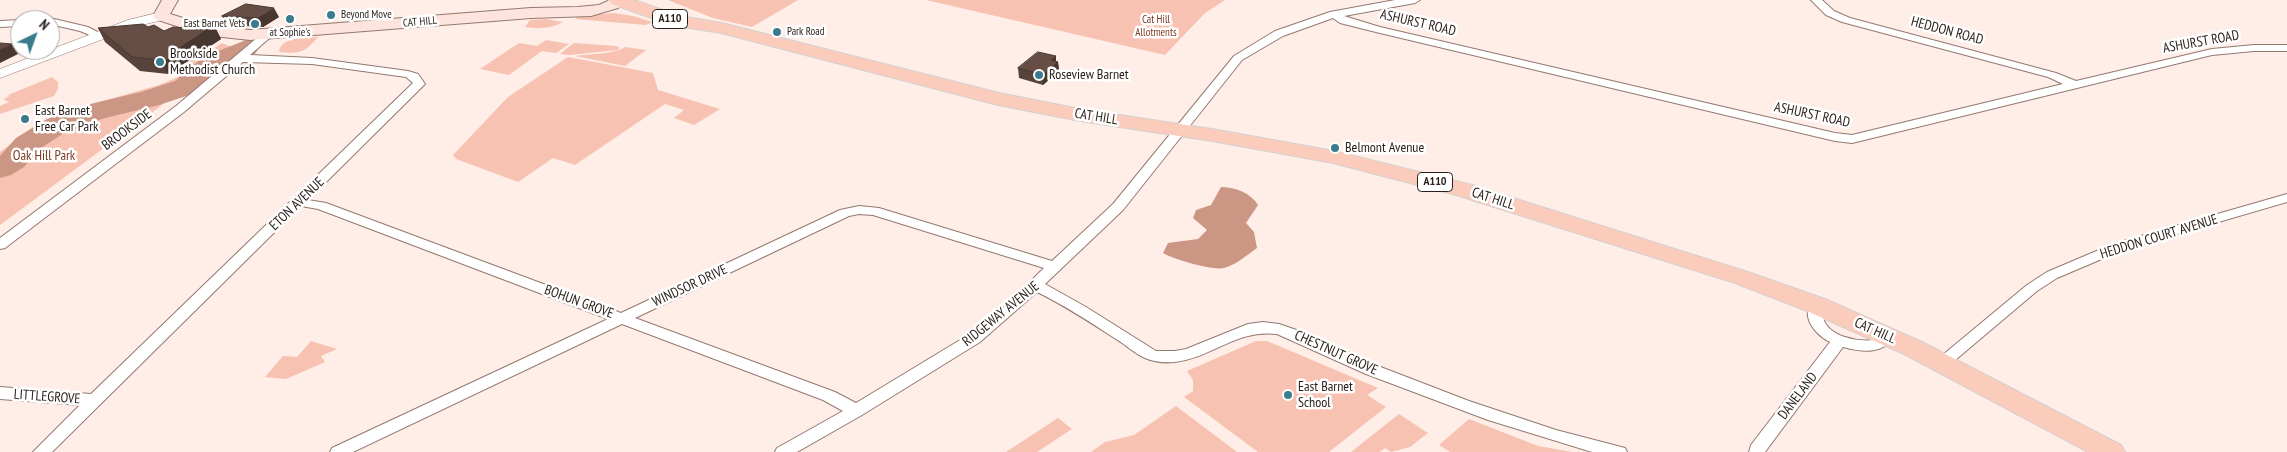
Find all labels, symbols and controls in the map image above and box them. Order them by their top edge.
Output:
street label: ASHURST ROAD [1379,6,1457,40]
place label: Beyond Move [341,8,392,22]
marker: Beyond Move [325,9,337,21]
north arrow [10,10,60,60]
road number: A110 [652,10,688,28]
marker: at Sophie's [284,13,296,25]
park label: Cat Hill Allotments [1135,13,1177,39]
street label: HEDDON ROAD [1909,13,1985,49]
street label: CAT HILL [402,14,438,30]
text: N [36,15,53,34]
place label: East Barnet Vets [184,17,245,31]
marker: East Barnet Vets [249,18,261,30]
place label: Park Road [787,25,824,39]
place label: at Sophie's [270,26,310,40]
marker: Park Road [771,26,783,38]
street label: ASHURST ROAD [2162,27,2240,57]
place label: Brookside Methodist Church [170,46,255,78]
marker: Brookside Methodist Church [154,56,166,68]
place label: Roseview Barnet [1049,67,1129,83]
marker: Roseview Barnet [1033,69,1045,81]
street label: ASHURST ROAD [1773,99,1851,131]
place label: East Barnet Free Car Park [35,103,98,136]
street label: CAT HILL [1073,105,1119,129]
street label: BROOKSIDE [99,106,155,154]
marker: East Barnet Free Car Park [19,113,31,125]
place label: Belmont Avenue [1345,140,1424,156]
marker: Belmont Avenue [1329,142,1341,154]
park label: Oak Hill Park [13,148,75,164]
road number: A110 [1418,172,1452,192]
street label: ETON AVENUE [266,174,328,234]
street label: CAT HILL [1470,184,1516,214]
street label: HEDDON COURT AVENUE [2098,211,2220,263]
street label: WINDSOR DRIVE [650,261,730,311]
street label: RIDGEWAY AVENUE [959,278,1043,350]
street label: BOHUN GROVE [542,282,616,322]
street label: CAT HILL [1852,314,1898,348]
street label: CHESTNUT GROVE [1292,327,1380,379]
street label: DANELAND [1775,369,1821,423]
place label: East Barnet School [1298,379,1353,412]
street label: LITTLEGROVE [13,386,81,408]
marker: East Barnet School [1282,389,1294,401]

